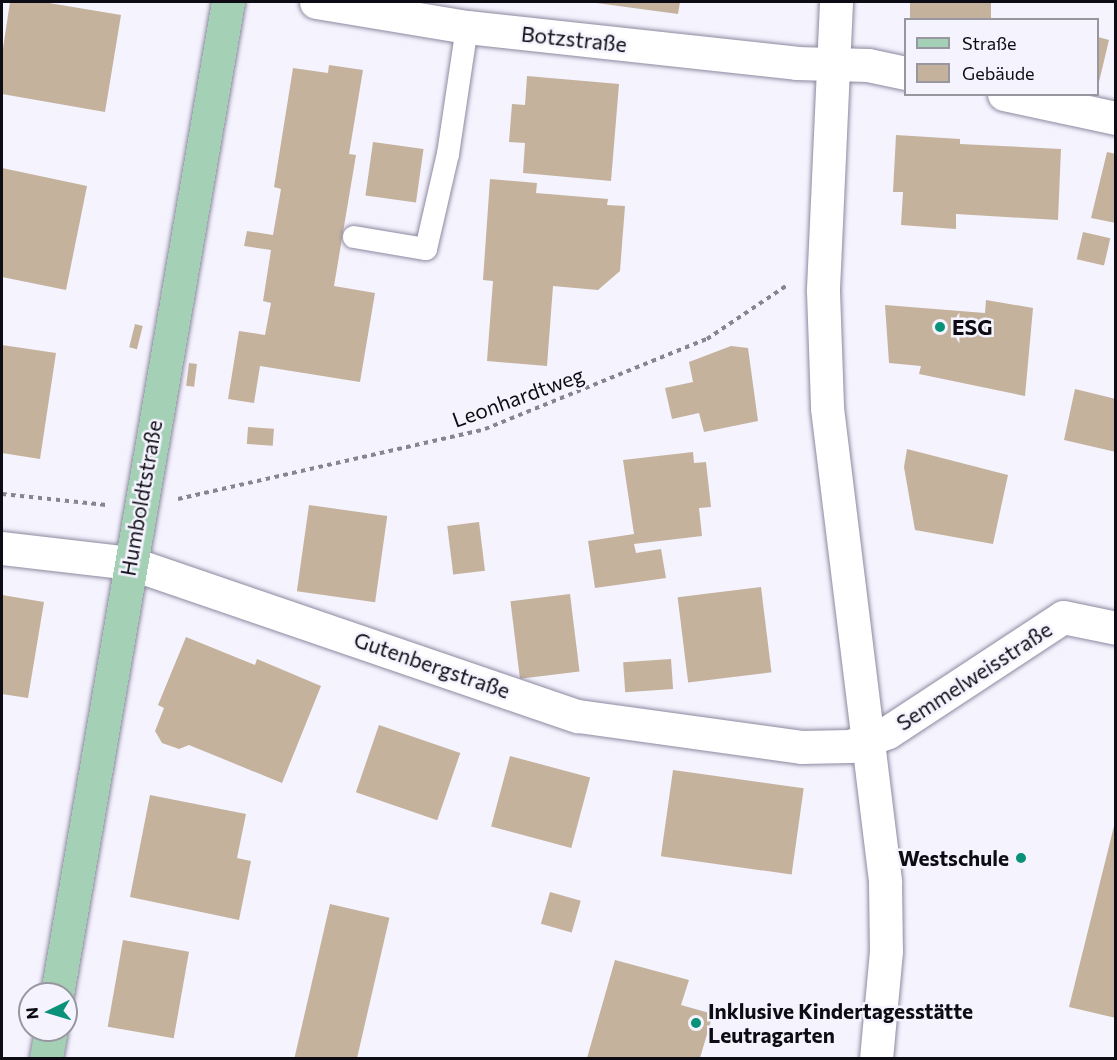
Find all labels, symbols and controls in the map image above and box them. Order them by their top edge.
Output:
legend [904,18,1099,96]
street label: Botzstraße [520,21,628,57]
text: Straße [962,32,1017,54]
text: Gebäude [962,62,1035,84]
place label: ESG [952,314,992,340]
marker: ESG [933,320,947,334]
street label: Leonhardtweg [449,361,587,433]
street label: Humboldtstraße [115,418,167,578]
street label: Semmelweisstraße [892,616,1056,736]
street label: Gutenbergstraße [351,627,513,703]
place label: Westschule [898,845,1009,871]
marker: Westschule [1014,851,1028,865]
north arrow [18,982,78,1042]
place label: Inklusive Kindertagesstätte Leutragarten [708,998,973,1048]
text: N [22,1007,42,1020]
marker: Inklusive Kindertagesstätte Leutragarten [689,1016,703,1030]

